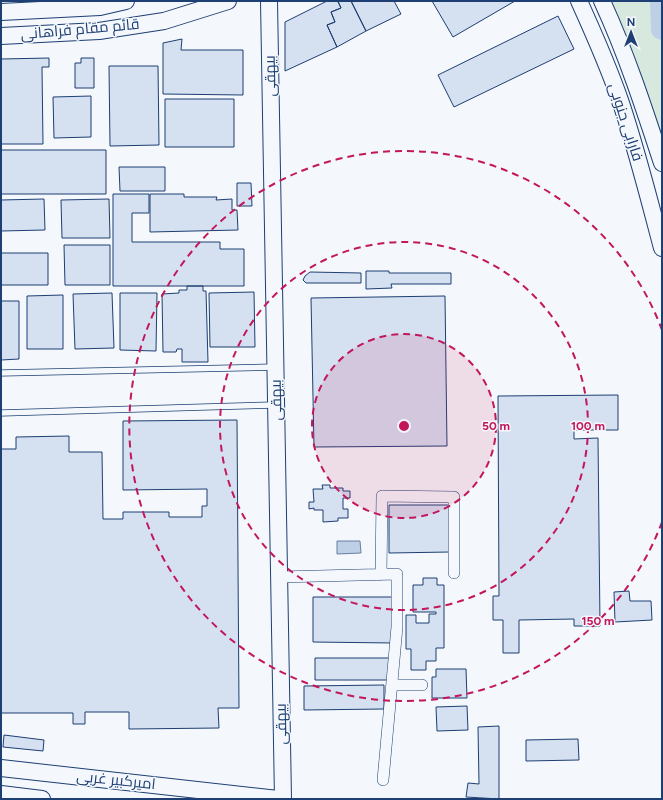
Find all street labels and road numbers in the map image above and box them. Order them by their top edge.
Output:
street label: قائم مقام فراهانی [20,15,140,44]
street label: بیهقی [261,55,280,97]
street label: فارابی جنوبی [604,81,647,164]
street label: بیهقی [267,379,286,421]
street label: بیهقی [272,703,291,745]
street label: امیرکبیر غربی [75,767,157,794]

